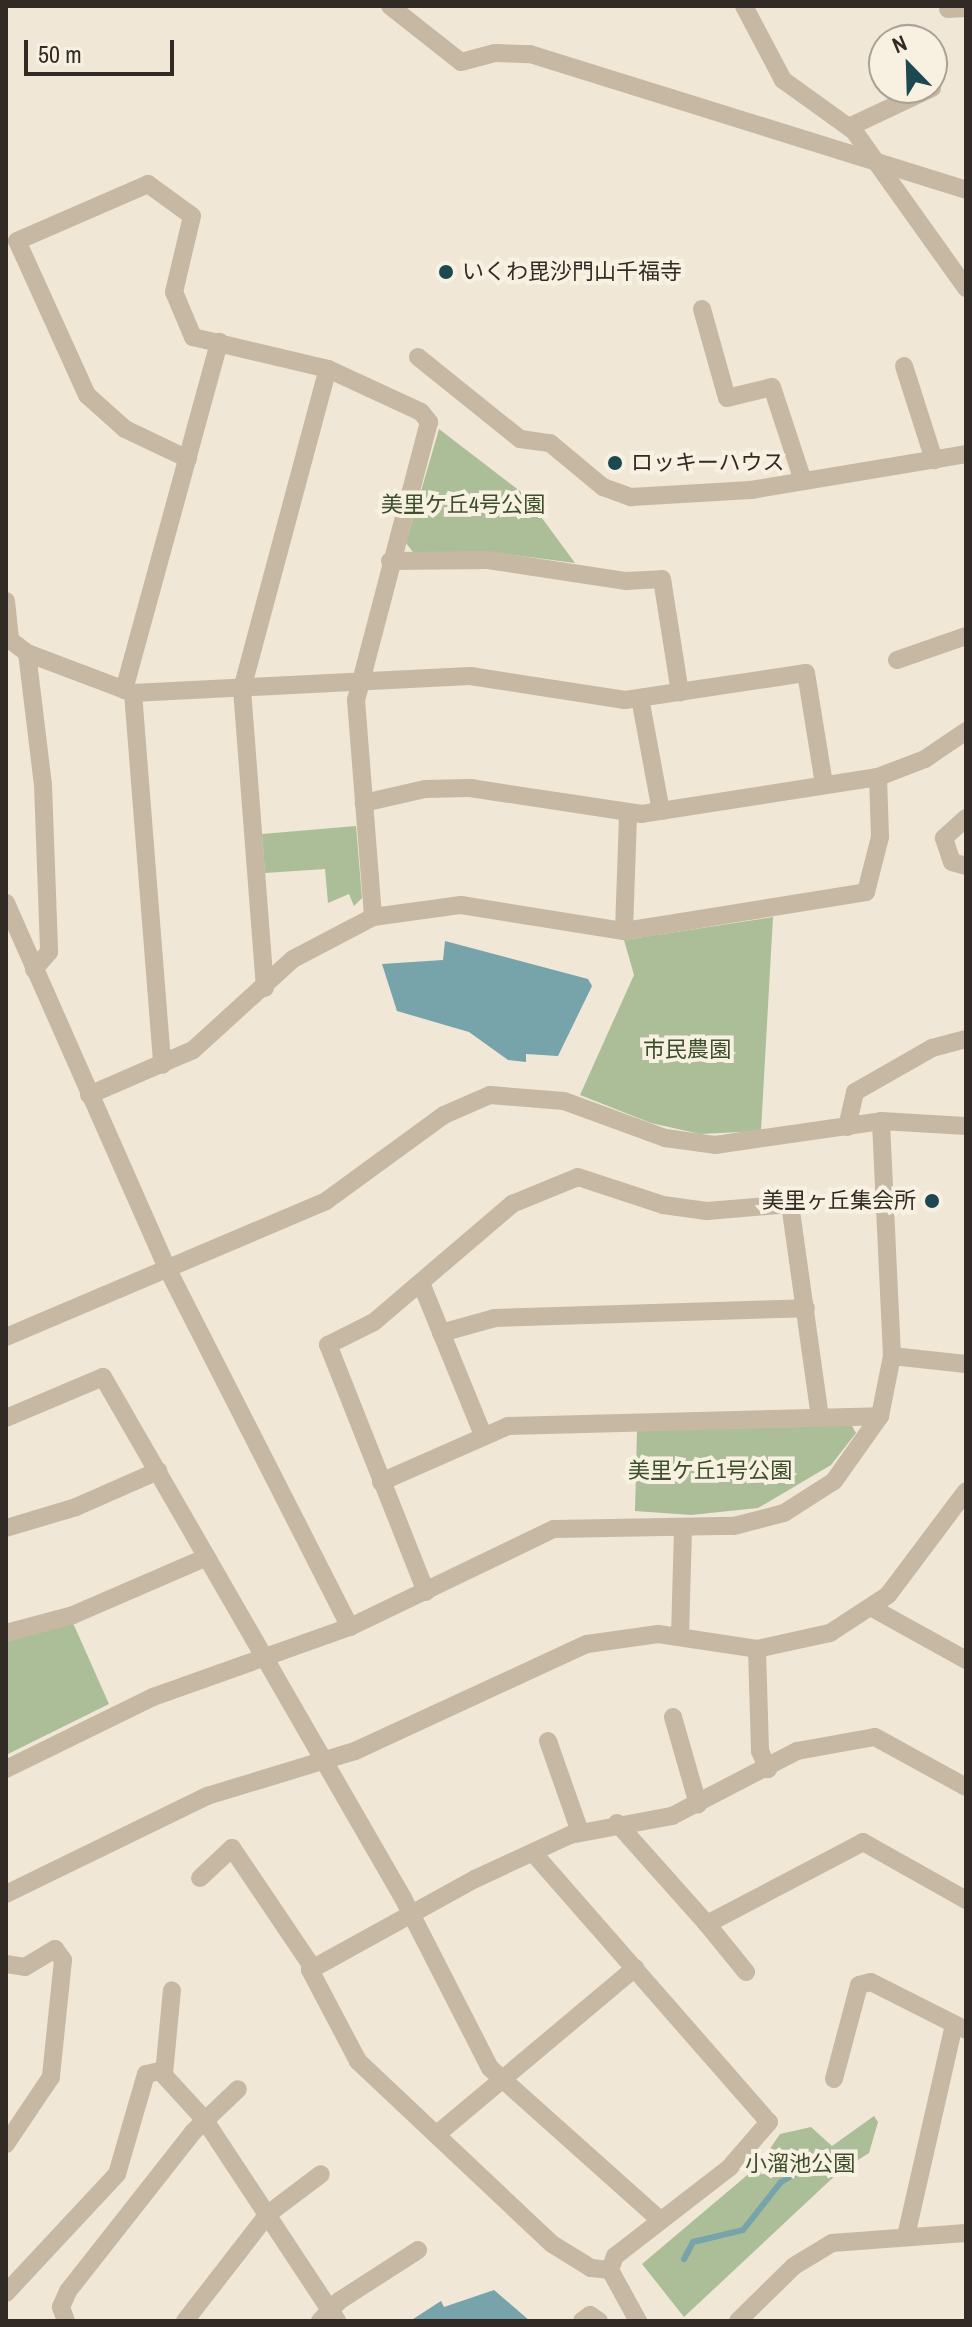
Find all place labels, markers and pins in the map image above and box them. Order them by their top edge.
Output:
place label: いくわ毘沙門山千福寺 [462,259,682,285]
marker: いくわ毘沙門山千福寺 [437,263,455,281]
place label: ロッキーハウス [631,450,785,476]
marker: ロッキーハウス [606,454,624,472]
place label: 美里ヶ丘集会所 [762,1188,916,1214]
marker: 美里ヶ丘集会所 [923,1192,941,1210]

